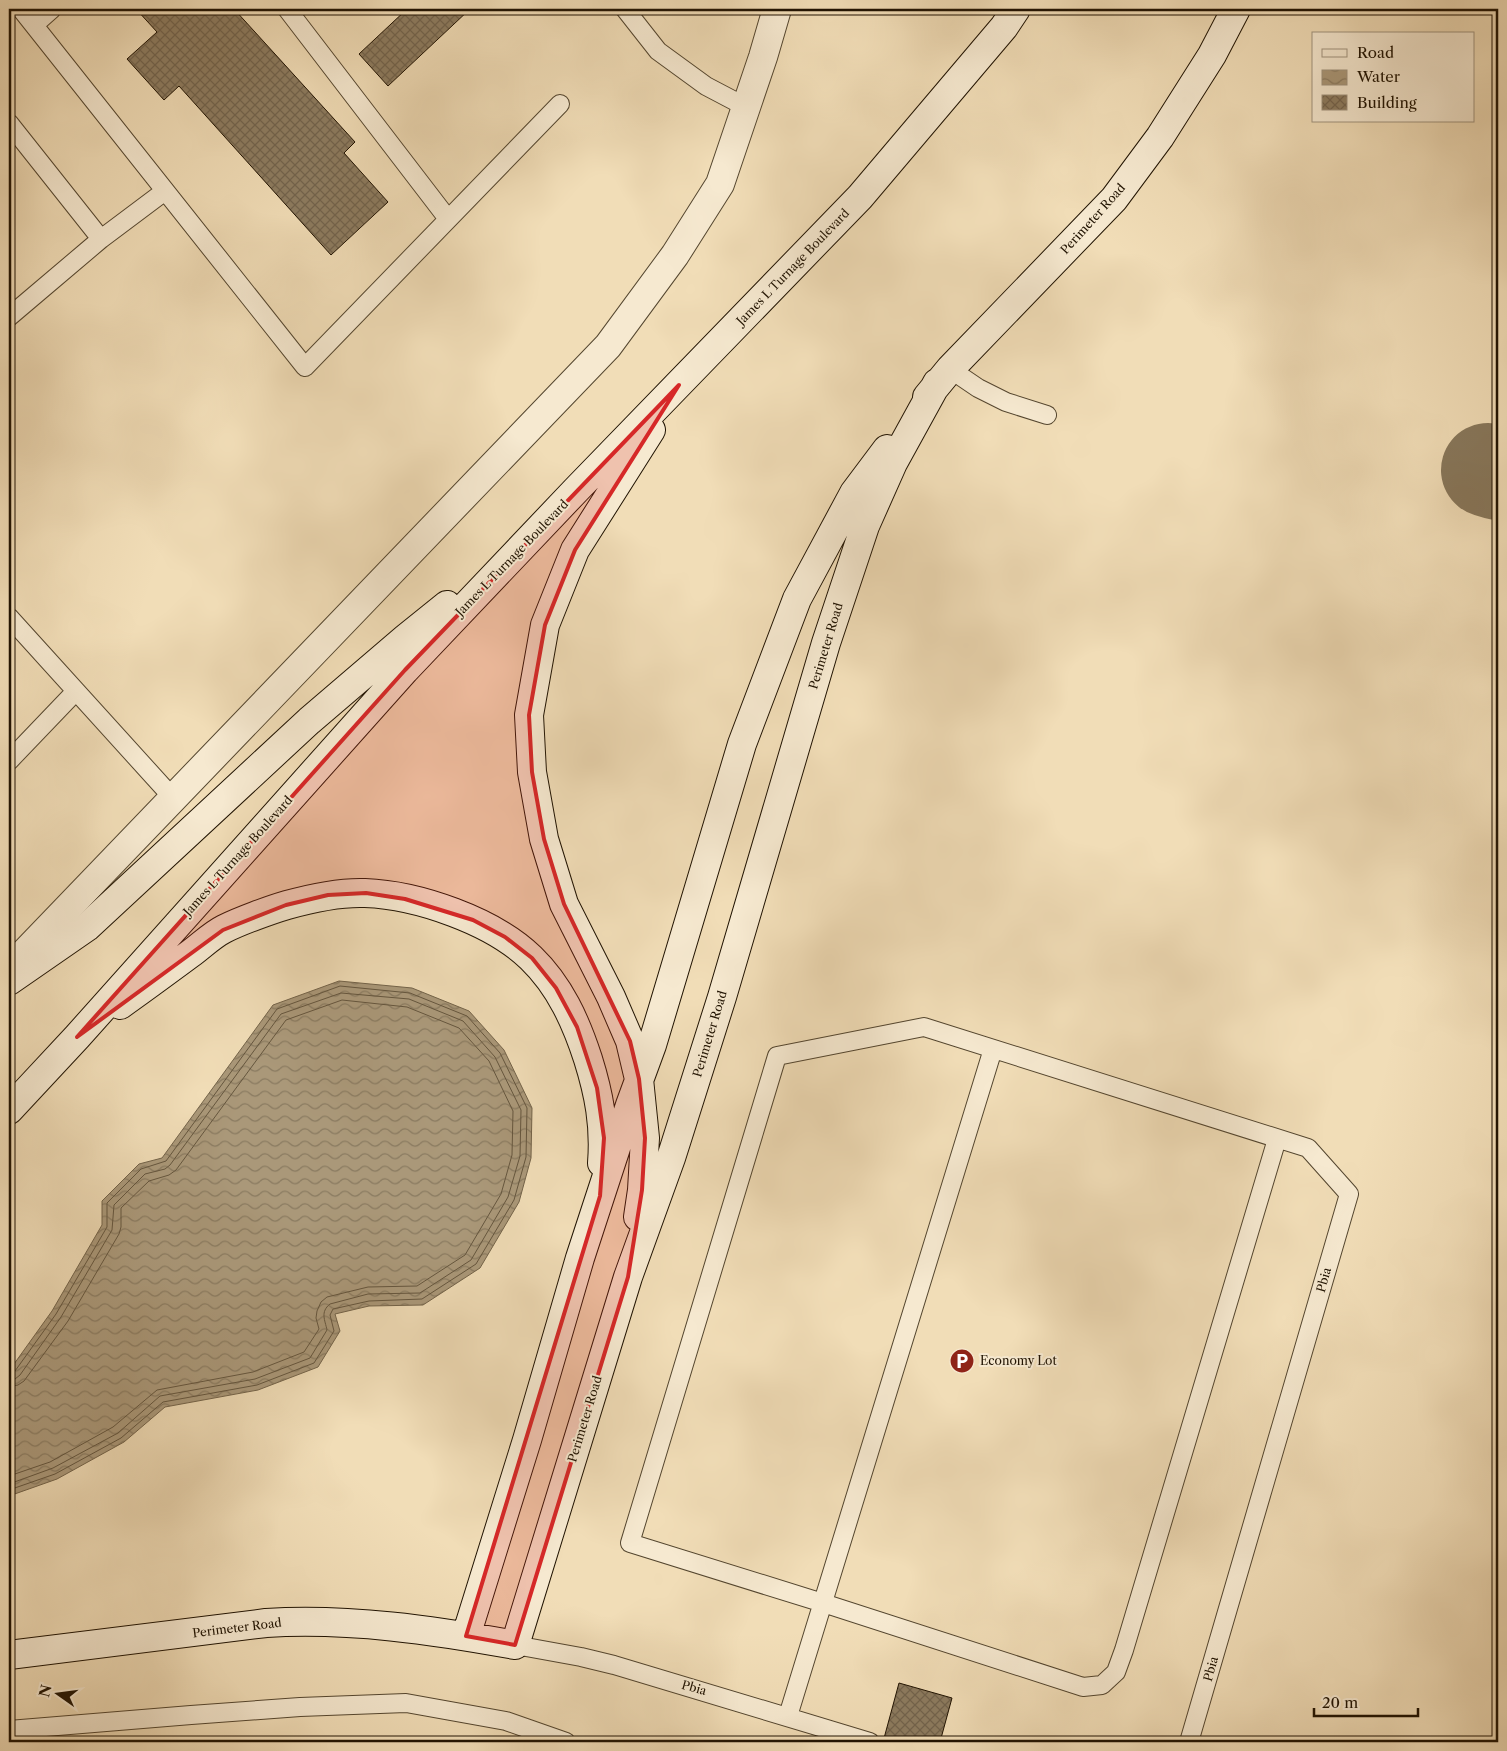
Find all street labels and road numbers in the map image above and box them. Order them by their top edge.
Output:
street label: Perimeter Road [1057,180,1129,257]
street label: James L Turnage Boulevard [732,205,853,329]
street label: James L Turnage Boulevard [451,496,572,620]
street label: Perimeter Road [805,600,846,691]
street label: James L Turnage Boulevard [178,792,296,920]
street label: Perimeter Road [689,988,730,1079]
street label: Pbia [1313,1265,1334,1294]
street label: Perimeter Road [564,1373,605,1464]
street label: Perimeter Road [192,1615,283,1640]
street label: Pbia [1200,1654,1221,1683]
street label: Pbia [680,1677,709,1698]

